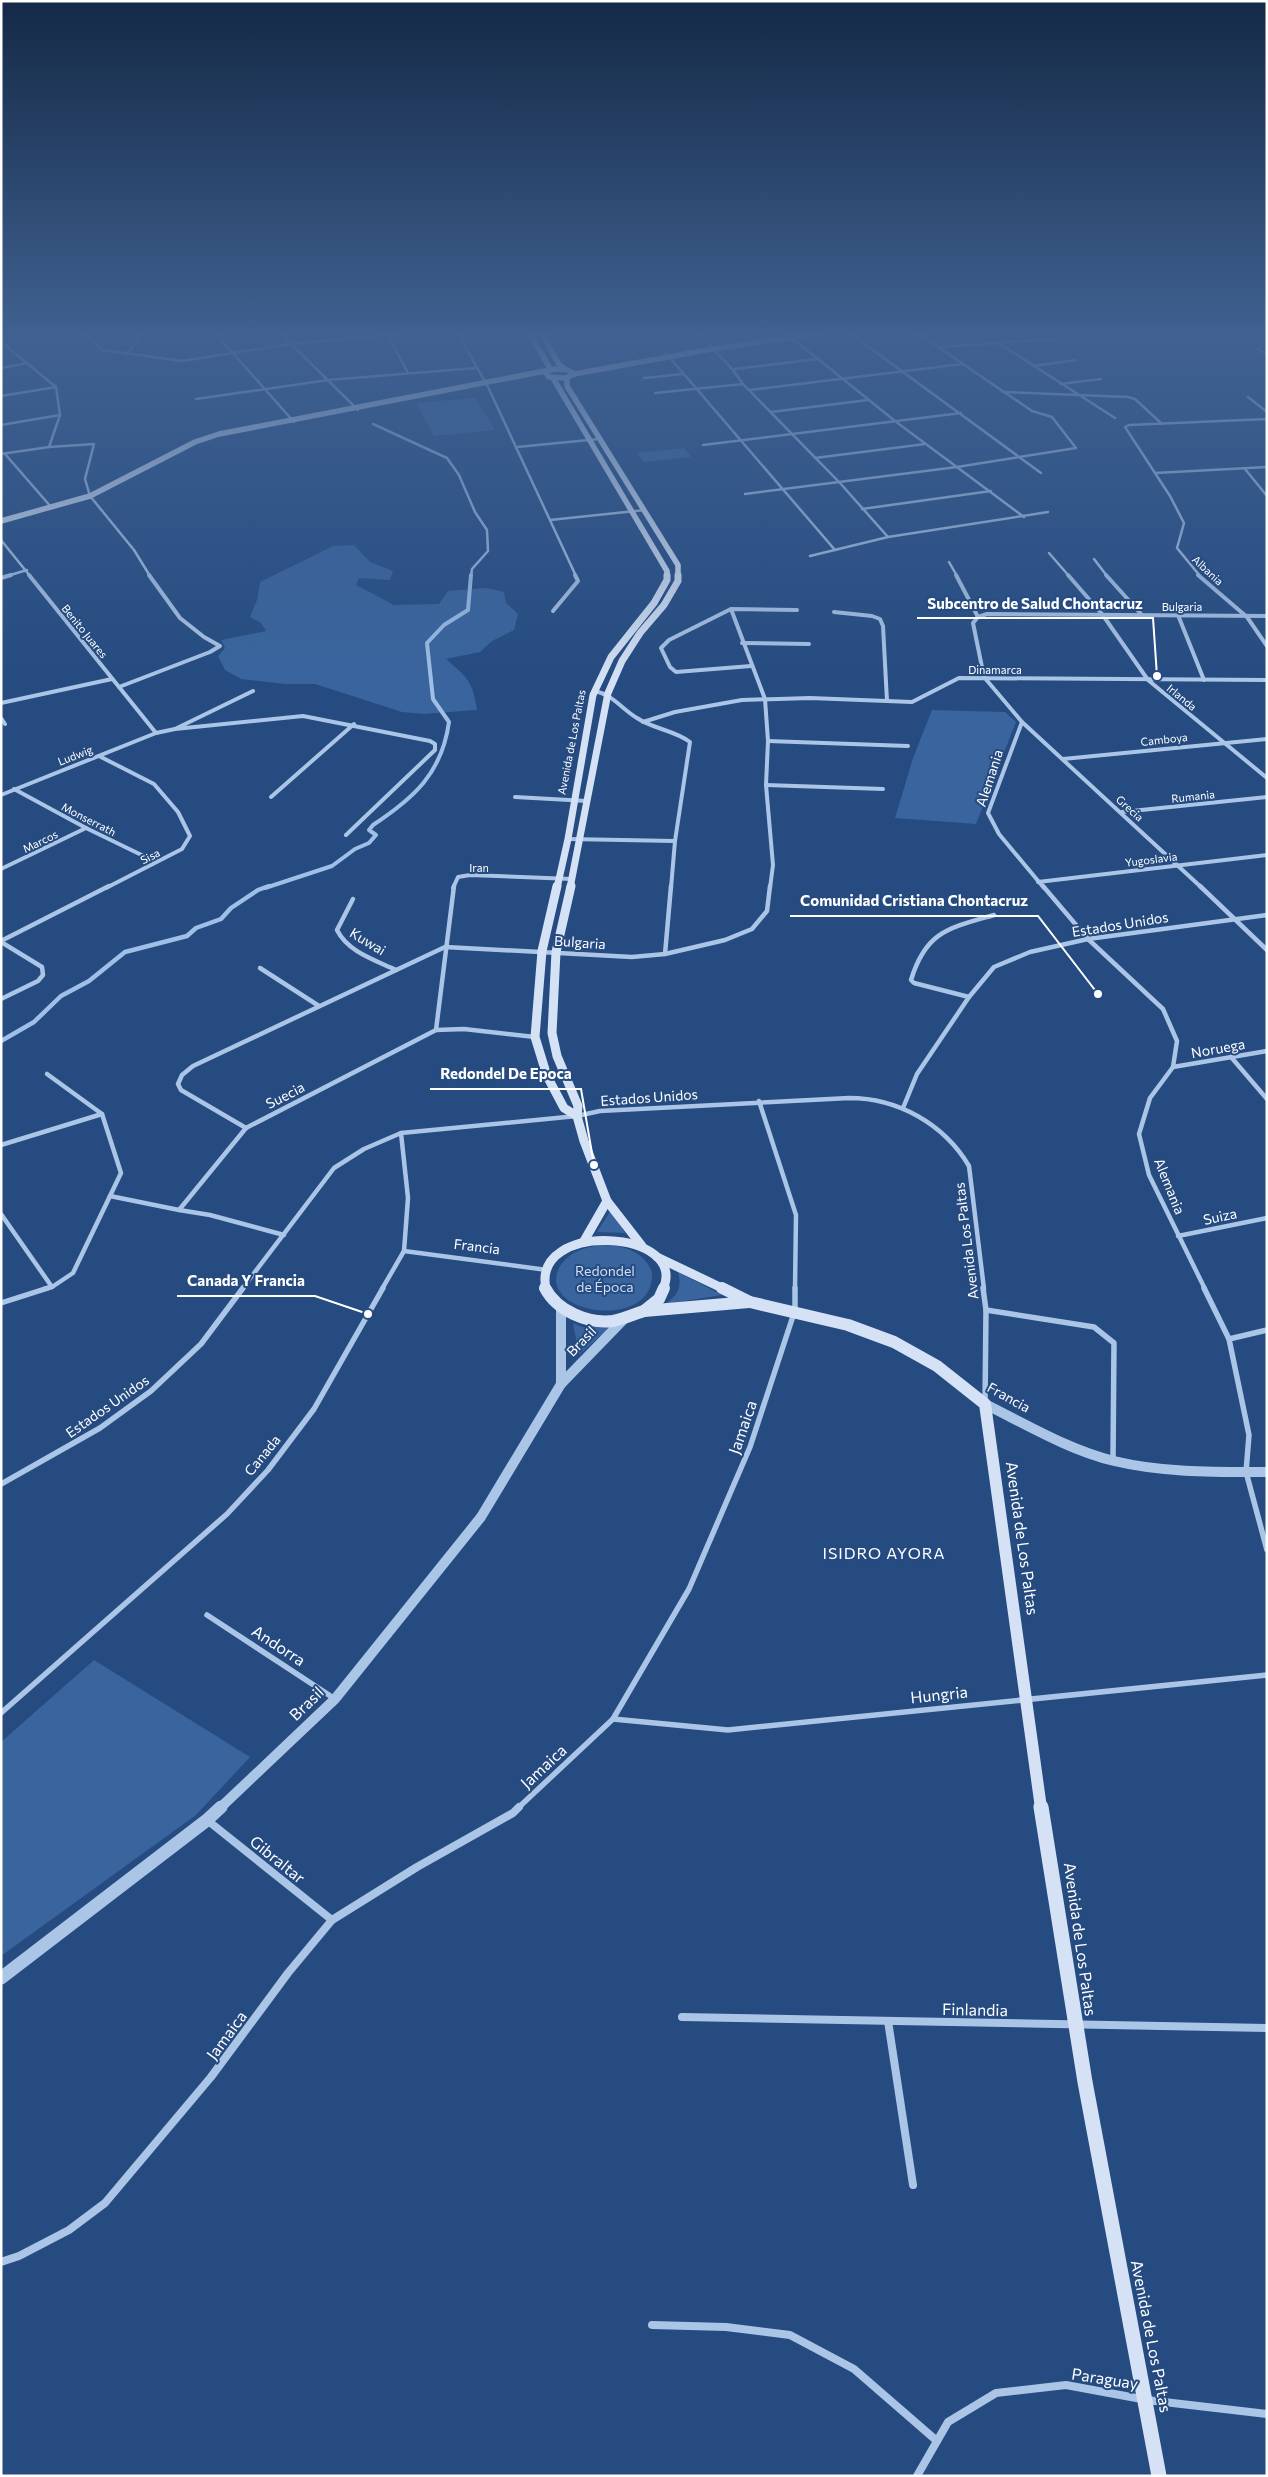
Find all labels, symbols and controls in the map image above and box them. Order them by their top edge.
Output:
street label: Albania [1190,552,1226,588]
callout: Subcentro de Salud Chontacruz [917,588,1153,618]
text: Subcentro de Salud Chontacruz [927,594,1143,612]
street label: Bulgaria [1162,600,1202,613]
street label: Benito Juares [59,602,111,661]
street label: Dinamarca [968,663,1022,676]
street label: Irlanda [1165,681,1199,713]
street label: Avenida de Los Paltas [554,688,588,796]
street label: Camboya [1140,730,1188,748]
street label: Ludwig [56,742,94,768]
street label: Alemania [972,747,1006,809]
street label: Rumania [1171,787,1215,805]
street label: Grecia [1114,792,1146,824]
street label: Monserrath [60,800,118,838]
street label: Marcos [20,827,60,855]
street label: Sisa [138,846,162,866]
street label: Yugoslavia [1124,849,1178,869]
street label: Iran [469,861,489,874]
callout: Comunidad Cristiana Chontacruz [790,886,1038,916]
text: Comunidad Cristiana Chontacruz [800,891,1028,909]
street label: Estados Unidos [1070,908,1170,940]
street label: Kuwai [347,924,389,958]
street label: Bulgaria [554,932,606,952]
street label: Noruega [1190,1035,1246,1061]
callout: Redondel De Epoca [430,1059,581,1089]
text: Redondel De Epoca [440,1064,572,1082]
street label: Suecia [263,1078,307,1112]
street label: Estados Unidos [600,1085,698,1109]
street label: Alemania [1151,1155,1189,1217]
street label: Avenida Los Paltas [950,1182,982,1300]
street label: Suiza [1202,1204,1238,1228]
street label: Francia [453,1235,501,1257]
park label: Redondel de Época [575,1262,635,1295]
callout: Canada Y Francia [177,1266,315,1296]
text: Canada Y Francia [187,1271,305,1289]
street label: Brasil [563,1322,599,1360]
street label: Estados Unidos [62,1371,152,1441]
street label: Francia [985,1378,1033,1416]
street label: Jamaica [724,1398,760,1456]
street label: Canada [240,1431,284,1479]
street label: Avenida de Los Paltas [1003,1460,1043,1616]
district label: ISIDRO AYORA [822,1543,946,1562]
street label: Andorra [249,1621,309,1669]
street label: Brasil [285,1682,327,1724]
street label: Hungria [909,1682,969,1706]
street label: Jamaica [516,1740,570,1792]
street label: Gibraltar [247,1831,310,1887]
street label: Avenida de Los Paltas [1061,1861,1101,2017]
street label: Finlandia [942,1999,1008,2019]
street label: Jamaica [202,2007,250,2063]
street label: Avenida de Los Paltas [1128,2258,1176,2414]
street label: Paraguay [1070,2363,1140,2393]

